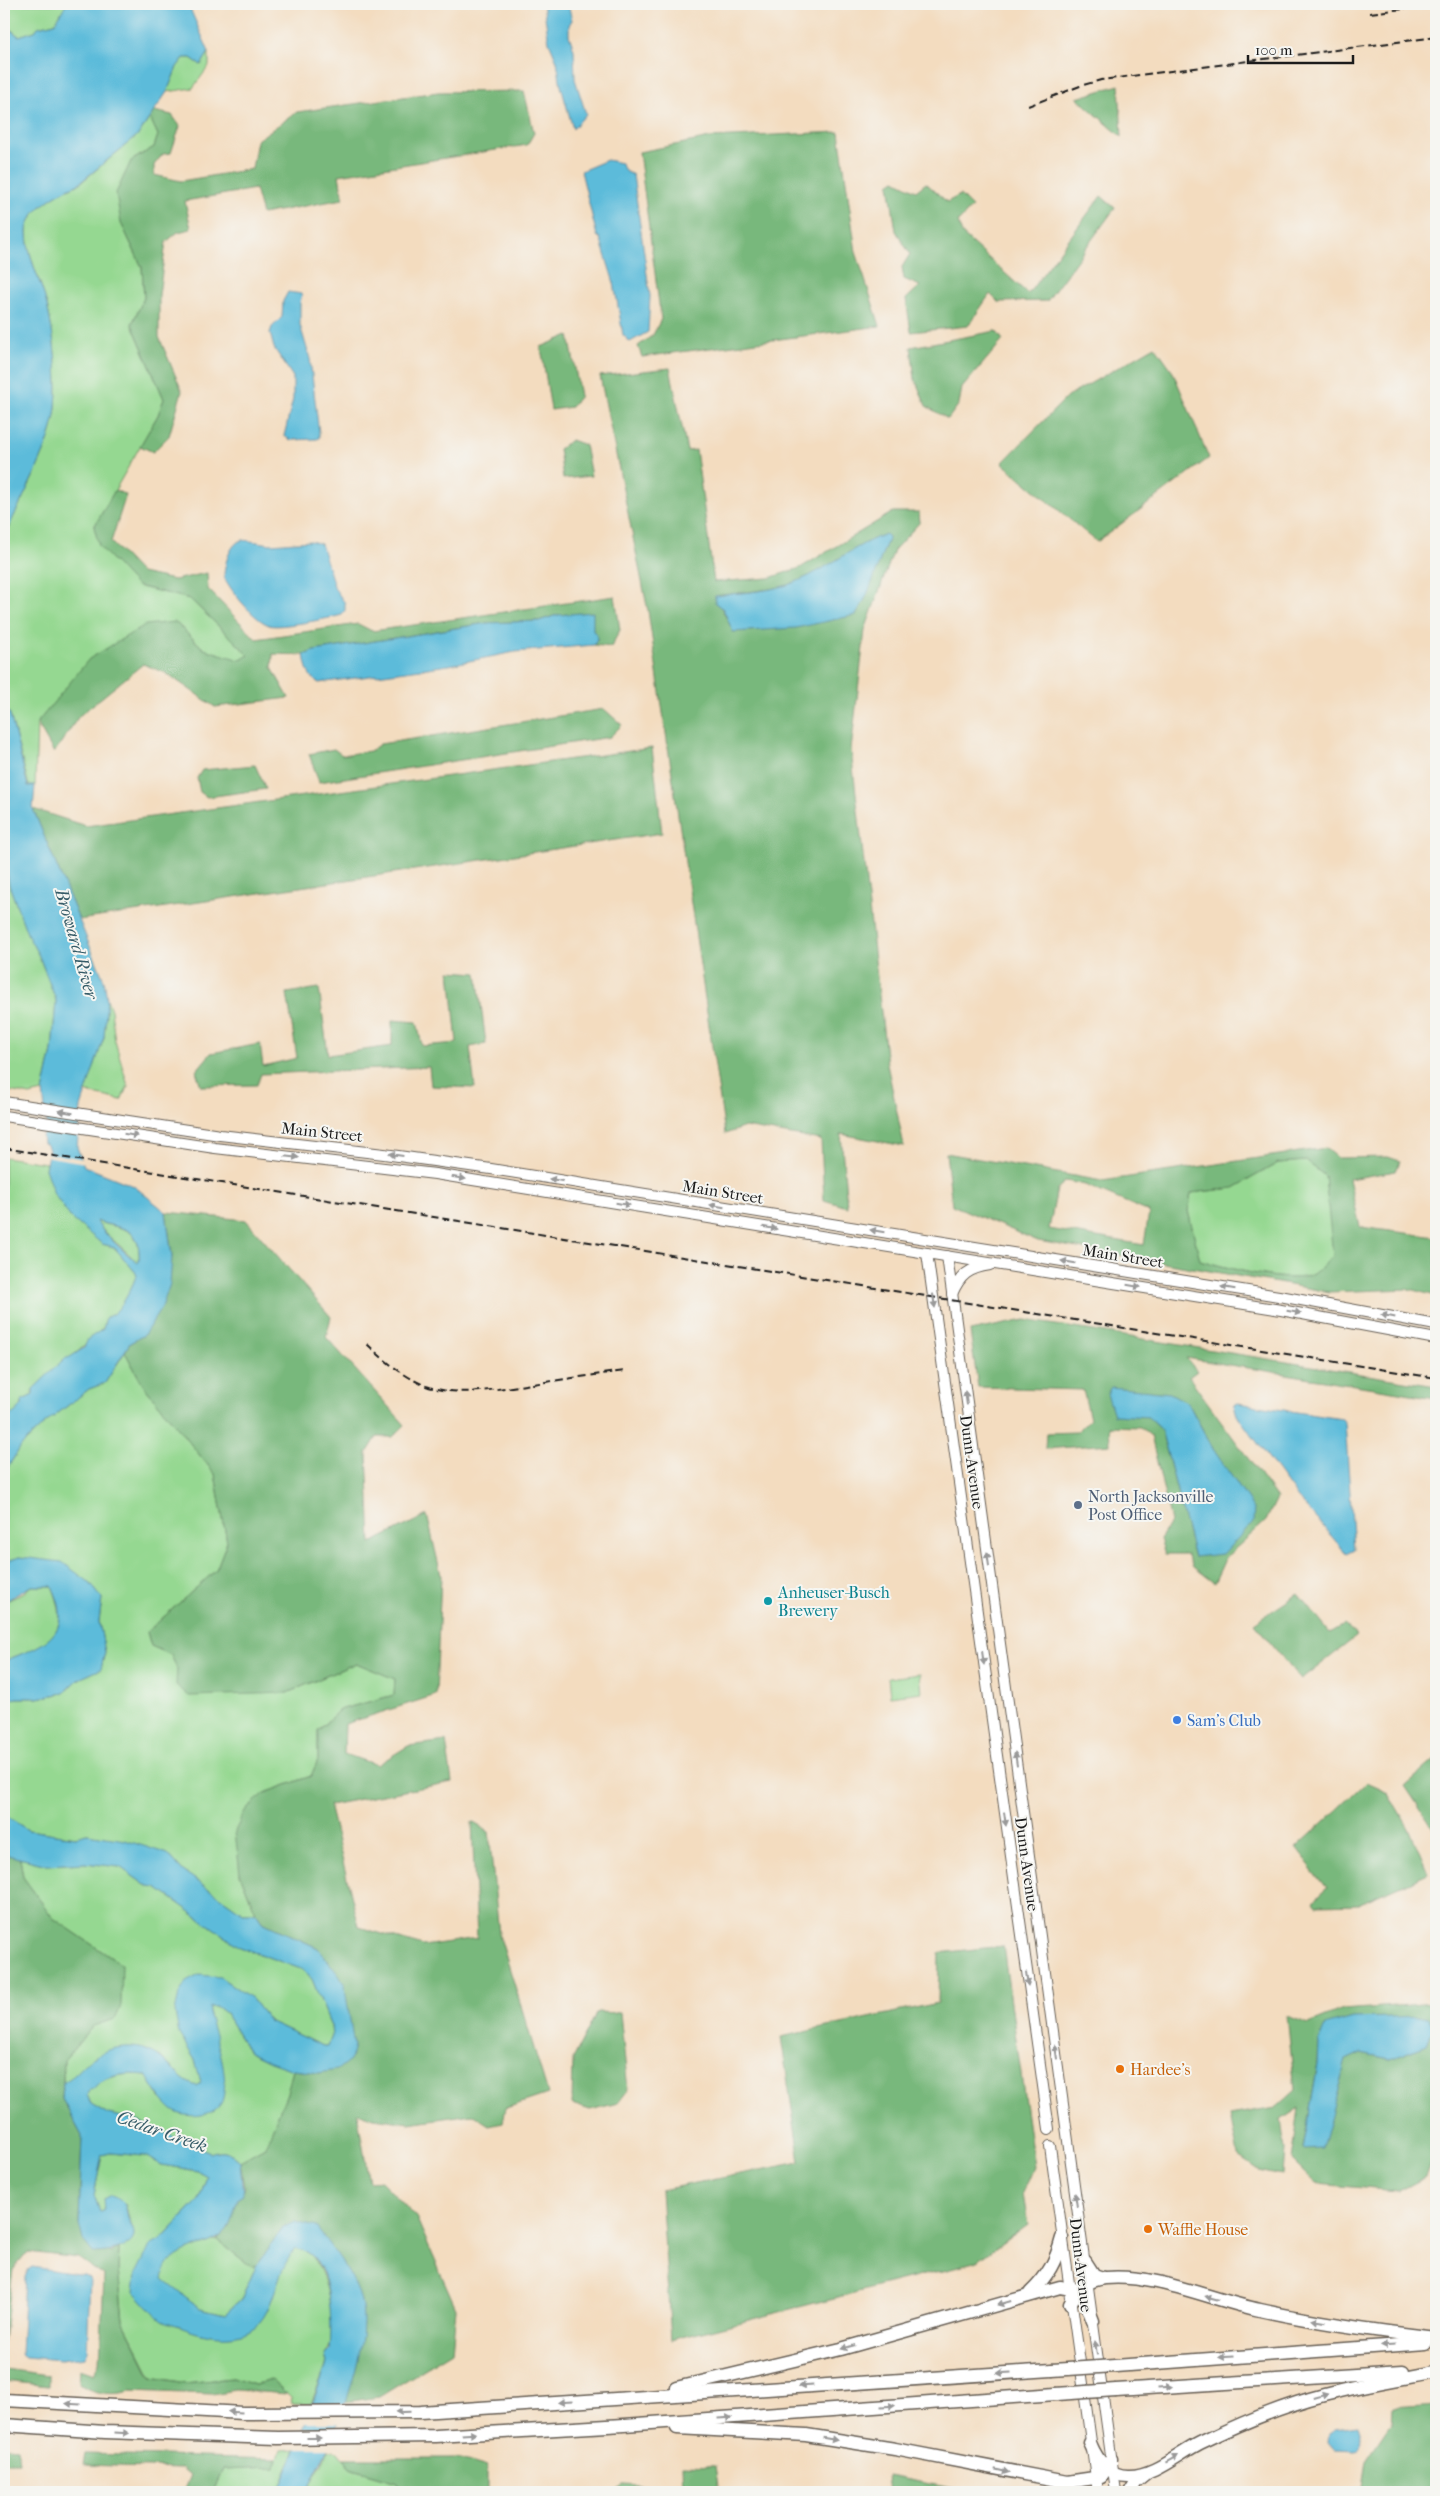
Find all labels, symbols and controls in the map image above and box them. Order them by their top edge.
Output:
scale bar [1248,32,1352,64]
text: 100 m [1255,41,1293,59]
water label: Broward River [50,885,102,1004]
one-way arrow [57,1107,73,1115]
street label: Main Street [280,1118,364,1146]
one-way arrow [123,1131,139,1139]
one-way arrow [387,1151,403,1159]
one-way arrow [284,1153,300,1161]
one-way arrow [451,1175,467,1183]
one-way arrow [548,1175,564,1183]
street label: Main Street [681,1176,765,1208]
one-way arrow [616,1201,632,1209]
one-way arrow [708,1201,724,1209]
one-way arrow [762,1224,778,1232]
one-way arrow [869,1227,885,1235]
street label: Main Street [1081,1240,1165,1272]
one-way arrow [1060,1258,1076,1266]
one-way arrow [1126,1282,1142,1290]
one-way arrow [1220,1283,1236,1291]
one-way arrow [931,1294,939,1310]
one-way arrow [1286,1308,1302,1316]
one-way arrow [1380,1311,1396,1319]
one-way arrow [962,1389,970,1405]
street label: Dunn Avenue [956,1414,988,1510]
place label: North Jacksonville Post Office [1088,1487,1214,1524]
marker: North Jacksonville Post Office [1072,1499,1084,1511]
one-way arrow [984,1550,992,1566]
place label: Anheuser-Busch Brewery [777,1583,890,1620]
marker: Anheuser-Busch Brewery [762,1595,774,1607]
one-way arrow [979,1650,987,1666]
place label: Sam's Club [1187,1711,1261,1730]
marker: Sam's Club [1171,1714,1183,1726]
one-way arrow [1012,1751,1020,1767]
one-way arrow [1001,1811,1009,1827]
street label: Dunn Avenue [1011,1816,1043,1912]
one-way arrow [1024,1972,1032,1988]
one-way arrow [1052,2044,1060,2060]
place label: Hardee's [1130,2060,1191,2079]
marker: Hardee's [1114,2063,1126,2075]
water label: Cedar Creek [114,2107,210,2157]
one-way arrow [1072,2192,1080,2208]
street label: Dunn Avenue [1066,2217,1096,2313]
place label: Waffle House [1157,2220,1248,2239]
marker: Waffle House [1142,2223,1154,2235]
one-way arrow [1205,2294,1220,2302]
one-way arrow [997,2299,1012,2307]
one-way arrow [1311,2317,1326,2325]
one-way arrow [1092,2340,1100,2356]
one-way arrow [1379,2342,1395,2350]
one-way arrow [840,2344,855,2352]
one-way arrow [1217,2354,1233,2362]
one-way arrow [995,2370,1011,2378]
one-way arrow [1157,2382,1173,2390]
one-way arrow [798,2383,814,2391]
one-way arrow [1314,2391,1329,2399]
one-way arrow [557,2399,573,2407]
one-way arrow [65,2400,81,2408]
one-way arrow [880,2402,896,2410]
one-way arrow [227,2408,243,2416]
one-way arrow [395,2409,411,2417]
one-way arrow [718,2413,734,2421]
one-way arrow [114,2429,130,2437]
one-way arrow [461,2430,477,2438]
one-way arrow [306,2434,322,2442]
one-way arrow [822,2436,838,2444]
one-way arrow [1164,2455,1179,2463]
one-way arrow [995,2467,1010,2475]

